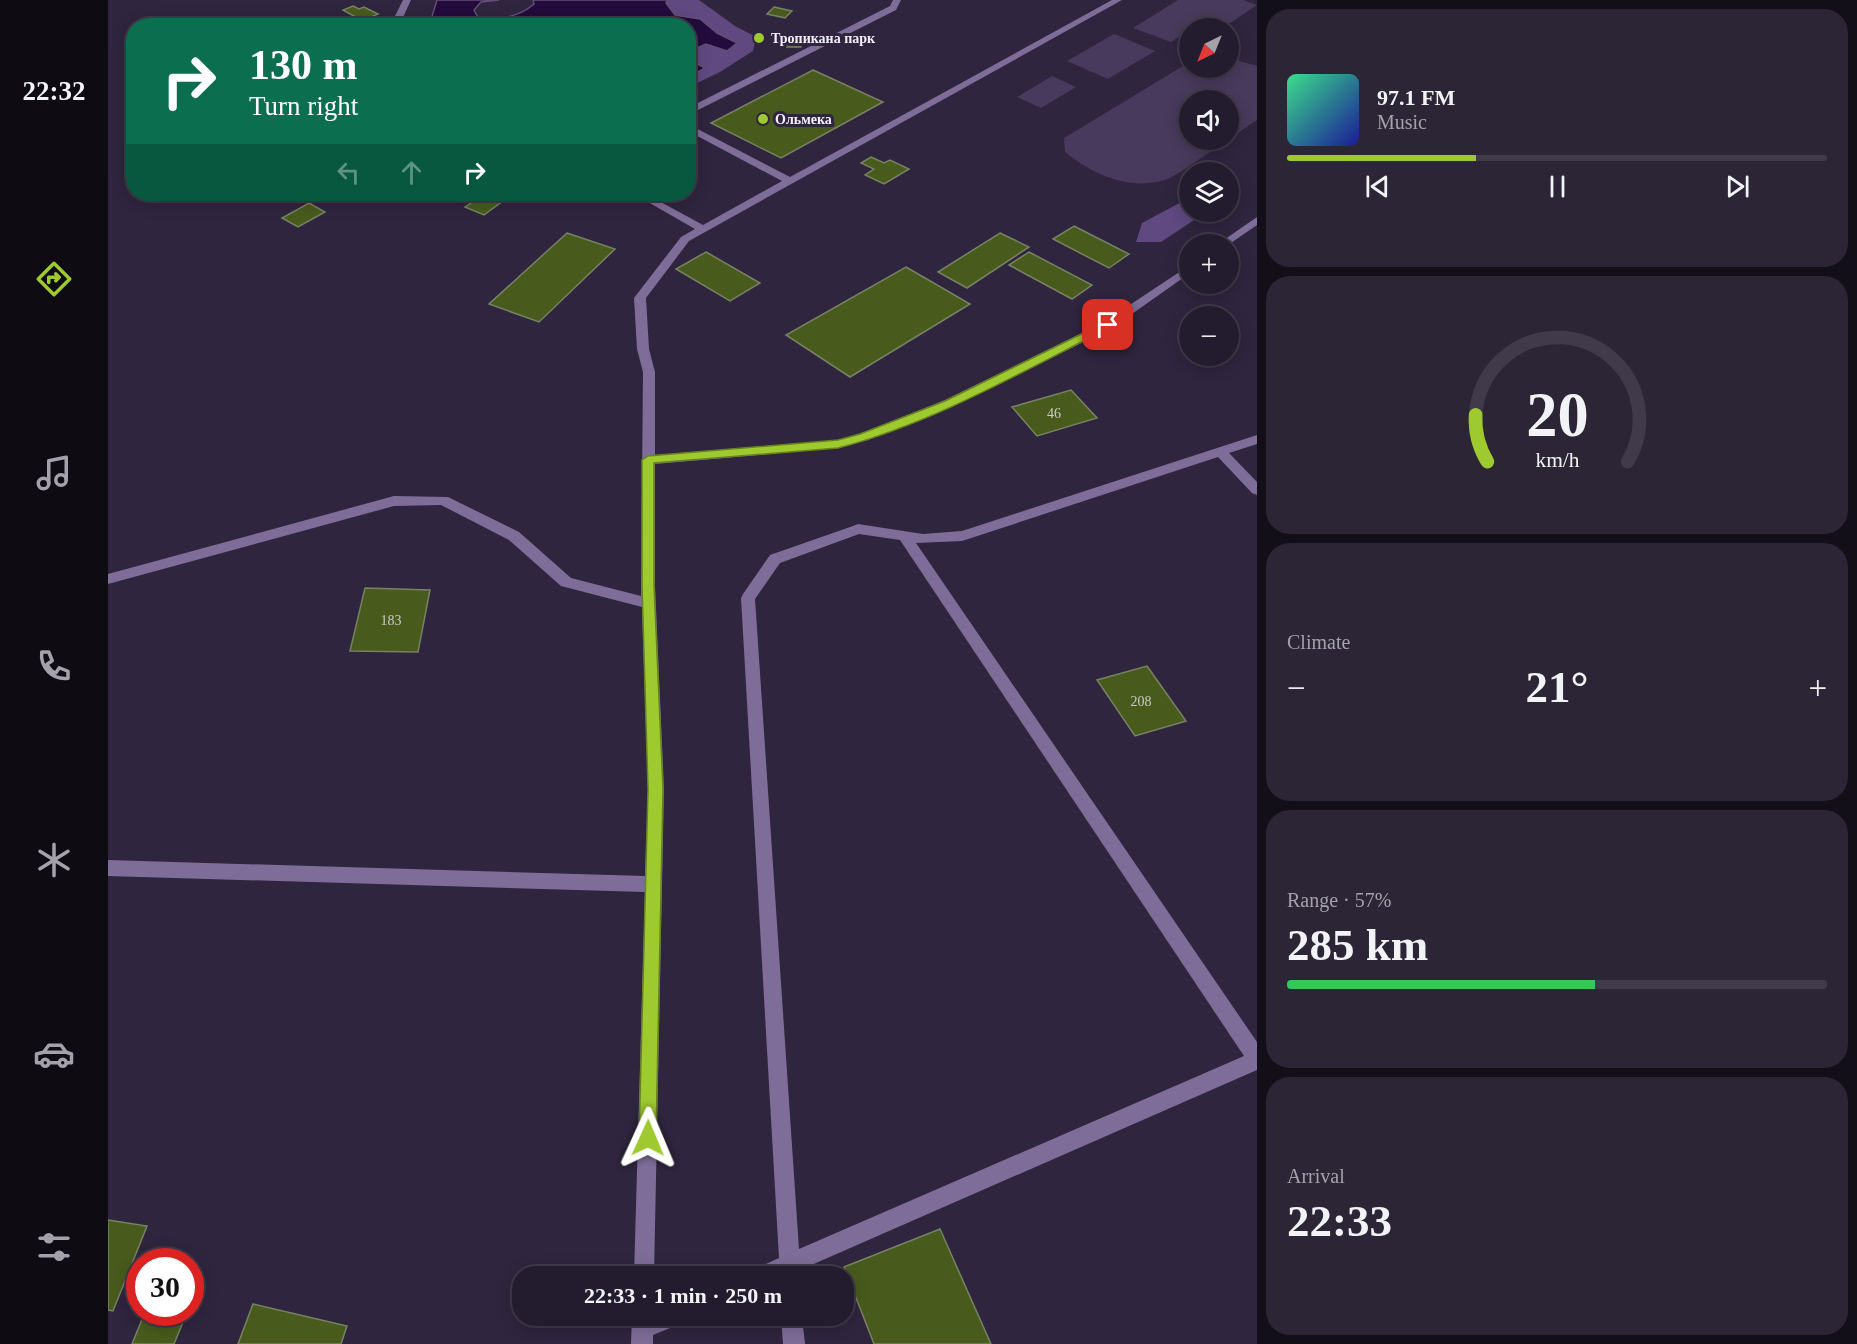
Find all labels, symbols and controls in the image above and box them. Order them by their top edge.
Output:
north arrow [1179,18,1239,78]
map controls [1179,18,1239,366]
marker: Тропикана парк [752,31,766,45]
place label: Тропикана парк [771,31,876,46]
icon: right [150,42,228,120]
text: 130 m [249,42,358,88]
text: 22:32 [23,76,86,106]
text: 97.1 FM [1377,85,1455,110]
button: sound [1179,90,1239,150]
text: Turn right [249,91,358,121]
text: Music [1377,111,1427,133]
marker: Ольмека [756,112,770,126]
place label: Ольмека [775,112,832,127]
icon: left [332,156,365,189]
icon: ahead [395,156,428,189]
icon: right [458,156,491,189]
button: layers [1179,162,1239,222]
icon: previous [1361,170,1394,203]
icon: pause [1541,170,1574,203]
icon: next [1721,170,1754,203]
button: + [1179,234,1239,294]
icon: directions [33,258,75,300]
pin [1082,299,1133,350]
button: − [1179,306,1239,366]
icon: arrive [1091,308,1124,341]
text: 20 [1526,380,1588,449]
house number: 46 [1047,406,1061,421]
text: km/h [1535,448,1579,472]
icon: music [33,452,75,494]
house number: 183 [381,613,402,628]
text: Climate [1287,631,1350,653]
icon: phone [33,645,75,687]
text: 21° [1526,662,1589,712]
text: − [1287,670,1306,706]
text: + [1808,670,1827,706]
house number: 208 [1131,694,1152,709]
icon: climate [33,839,75,881]
text: Range · 57% [1287,889,1391,911]
text: 285 km [1287,920,1428,970]
icon: car [33,1033,75,1075]
position arrow [616,1106,680,1170]
text: Arrival [1287,1165,1345,1187]
text: 22:33 [1287,1196,1392,1246]
icon: filters [33,1226,75,1268]
speed limit sign: 30 [126,1248,204,1326]
text: 22:33 · 1 min · 250 m [584,1283,782,1308]

